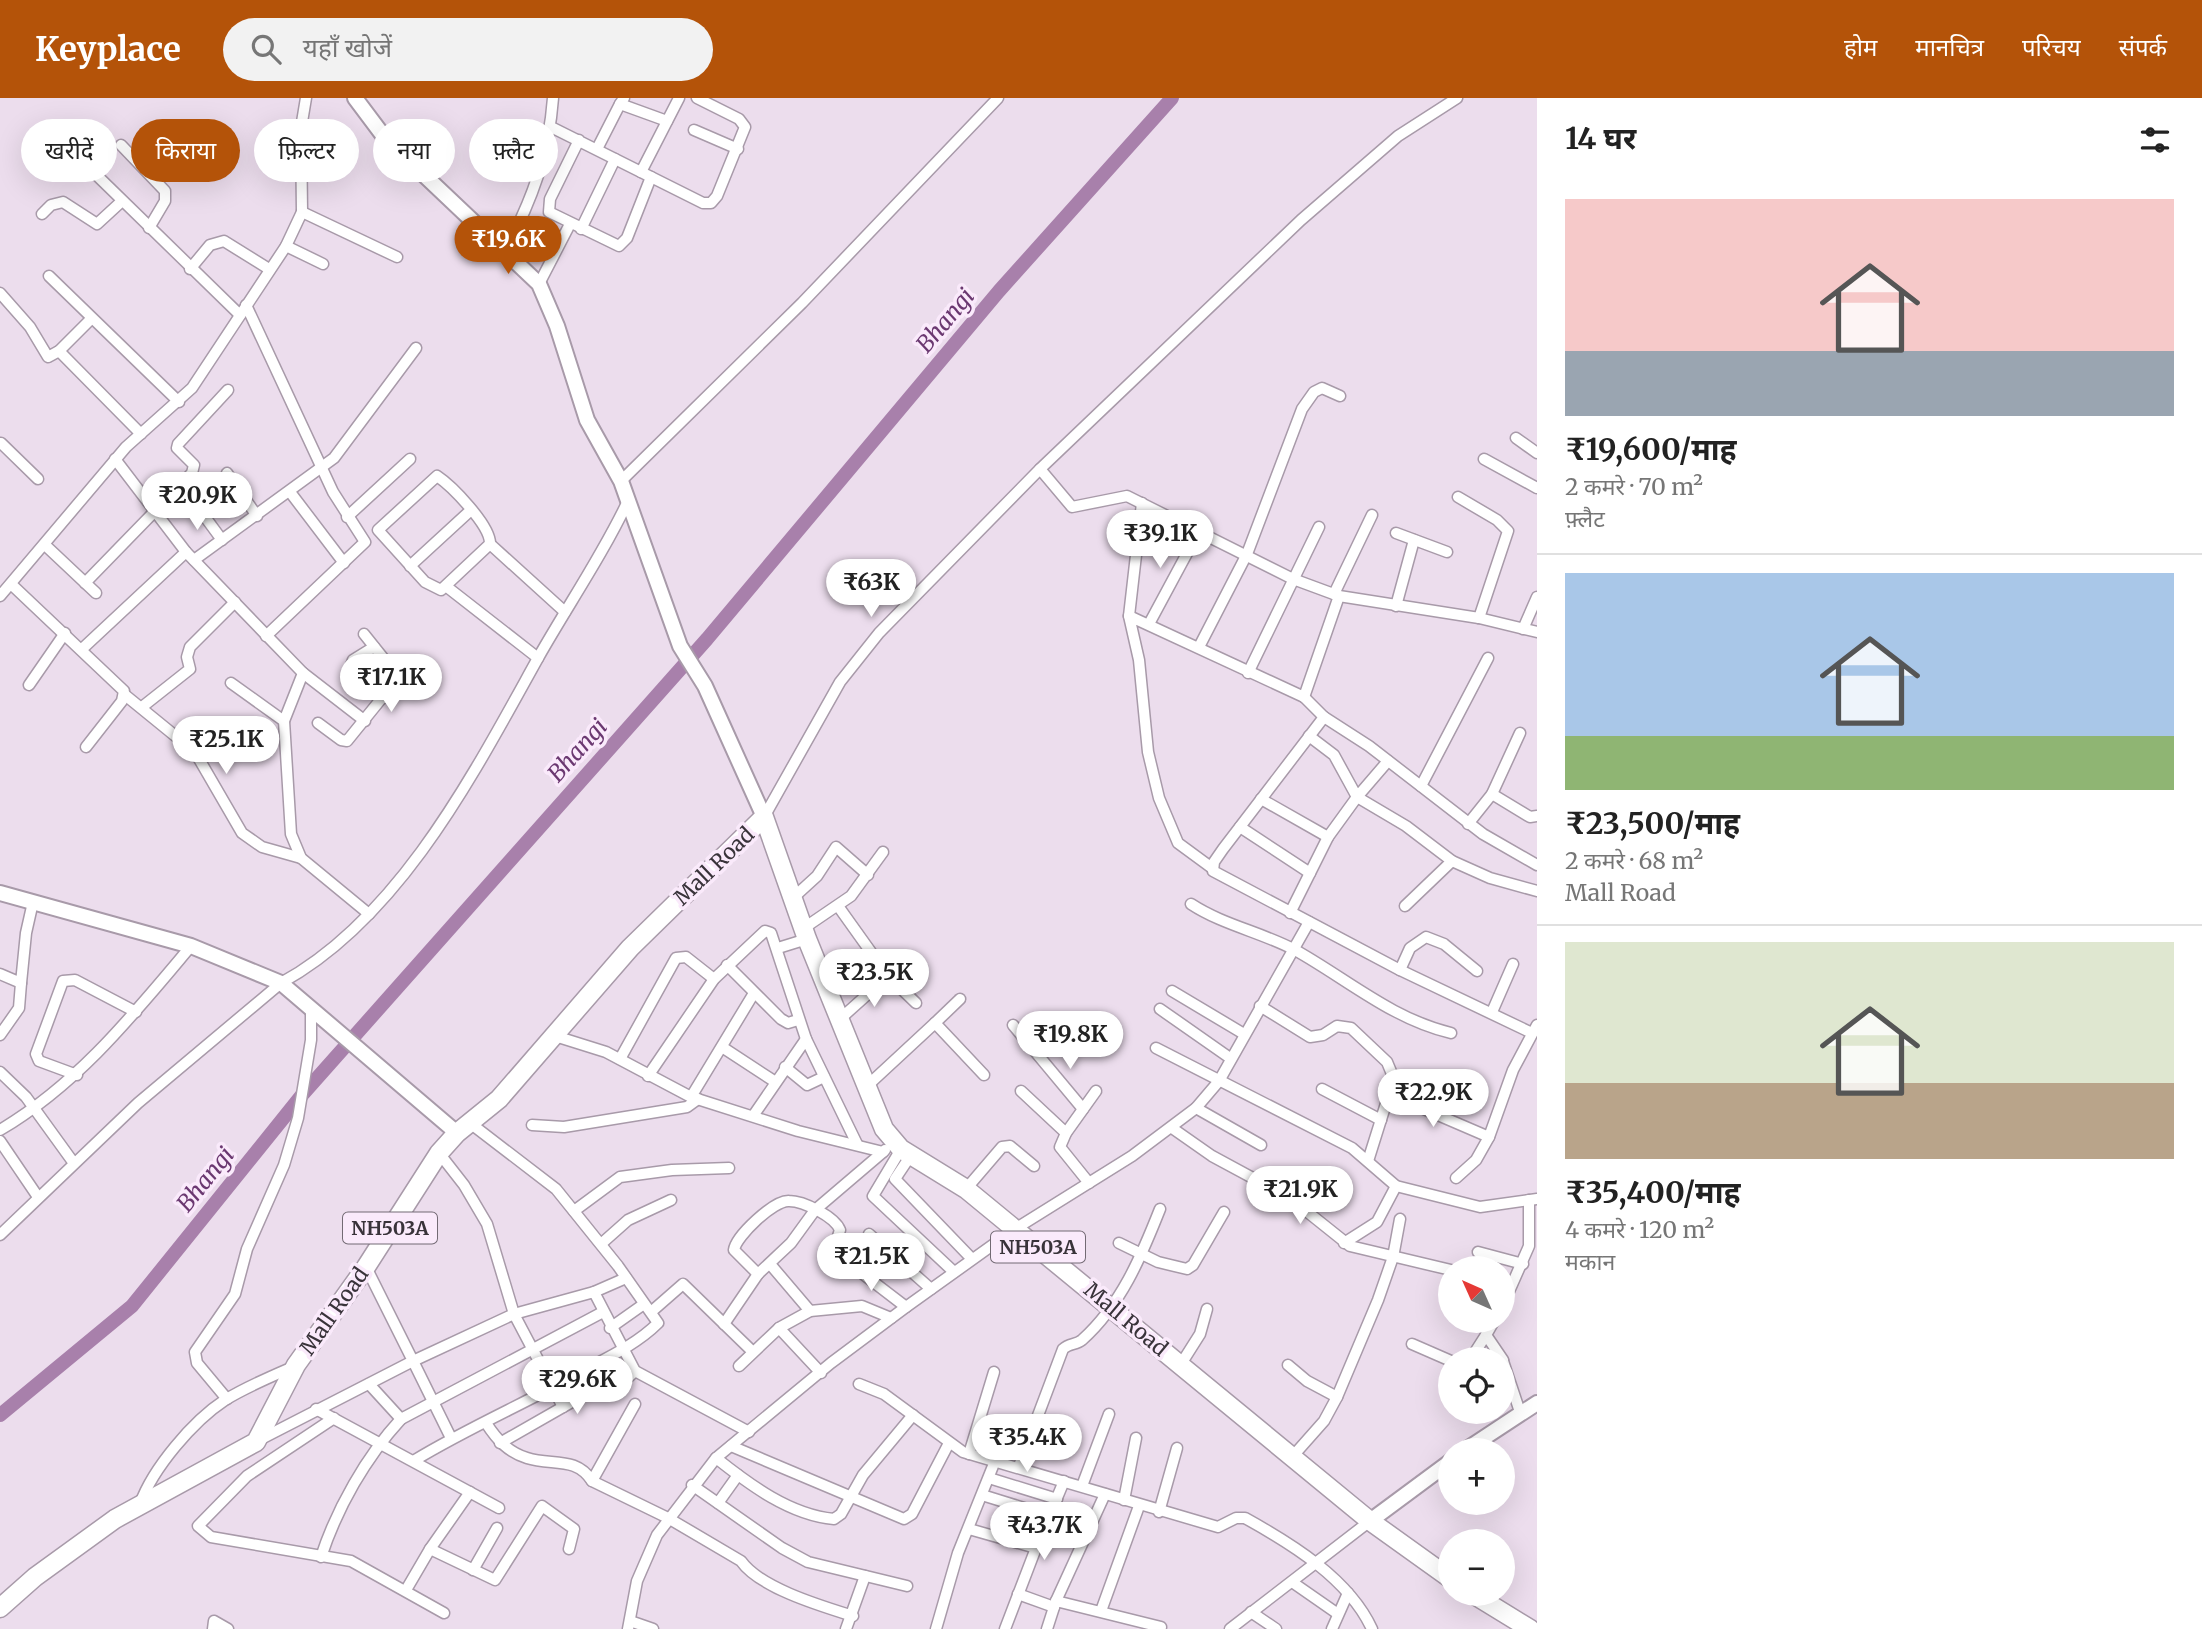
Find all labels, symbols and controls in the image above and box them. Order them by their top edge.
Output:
search box [223,18,713,81]
text: Keyplace [35,29,181,70]
icon: search [247,30,285,68]
text: यहाँ खोजें [303,31,392,64]
text: होम [1844,32,1877,63]
text: मानचित्र [1915,32,1984,63]
text: परिचय [2022,32,2081,63]
text: संपर्क [2119,32,2167,63]
chip: खरीदें [21,119,117,182]
chip: किराया [131,119,240,182]
chip: फ़िल्टर [254,119,359,182]
chip: नया [373,119,455,182]
chip: फ़्लैट [469,119,558,182]
text: 14 घर [1565,119,1636,157]
icon: filters [2136,121,2174,159]
pin: ₹19.6K [451,216,565,276]
text: ₹19.6K [471,224,545,253]
icon: home [1807,245,1933,371]
water label: Bhangi [910,282,980,358]
text: ₹19,600/माह [1565,430,1737,468]
pin: ₹20.9K [140,472,254,532]
text: 2 कमरे · 70 m² [1565,472,1703,501]
text: ₹20.9K [157,480,237,509]
text: फ़्लैट [1565,504,1605,533]
pin: ₹39.1K [1103,510,1217,570]
text: ₹39.1K [1122,518,1198,547]
pin: ₹63K [830,560,912,619]
text: ₹63K [842,567,900,596]
icon: home [1807,618,1933,744]
pin: ₹17.1K [334,654,448,714]
text: ₹17.1K [356,662,426,691]
water label: Bhangi [541,712,613,788]
pin: ₹25.1K [169,716,283,776]
text: ₹25.1K [188,724,264,753]
text: ₹23,500/माह [1565,804,1740,842]
street label: Mall Road [668,821,760,911]
text: 2 कमरे · 68 m² [1565,846,1703,875]
text: Mall Road [1565,878,1676,907]
pin: ₹23.5K [817,950,931,1009]
text: ₹23.5K [835,957,913,986]
icon: home [1807,988,1933,1114]
pin: ₹19.8K [1013,1012,1127,1071]
text: ₹19.8K [1032,1019,1108,1048]
pin: ₹22.9K [1376,1070,1490,1129]
text: ₹22.9K [1394,1077,1472,1106]
water label: Bhangi [170,1141,240,1217]
pin: ₹21.9K [1243,1166,1357,1226]
text: ₹35,400/माह [1565,1173,1740,1211]
text: ₹21.9K [1262,1174,1338,1203]
road number: NH503A [343,1212,437,1244]
text: 4 कमरे · 120 m² [1565,1215,1714,1244]
road number: NH503A [991,1232,1085,1262]
pin: ₹21.5K [814,1234,928,1293]
text: ₹21.5K [833,1241,909,1270]
text: मकान [1565,1247,1615,1276]
north arrow [1438,1256,1516,1334]
map controls [1438,1256,1515,1606]
street label: Mall Road [294,1262,374,1360]
street label: Mall Road [1079,1276,1174,1362]
button: locate [1438,1347,1515,1424]
pin: ₹29.6K [520,1356,634,1416]
text: ₹29.6K [538,1364,616,1393]
pin: ₹35.4K [970,1414,1084,1474]
text: ₹35.4K [988,1422,1066,1451]
button: + [1438,1438,1515,1515]
pin: ₹43.7K [987,1502,1101,1562]
text: ₹43.7K [1006,1510,1082,1539]
button: − [1438,1529,1515,1606]

